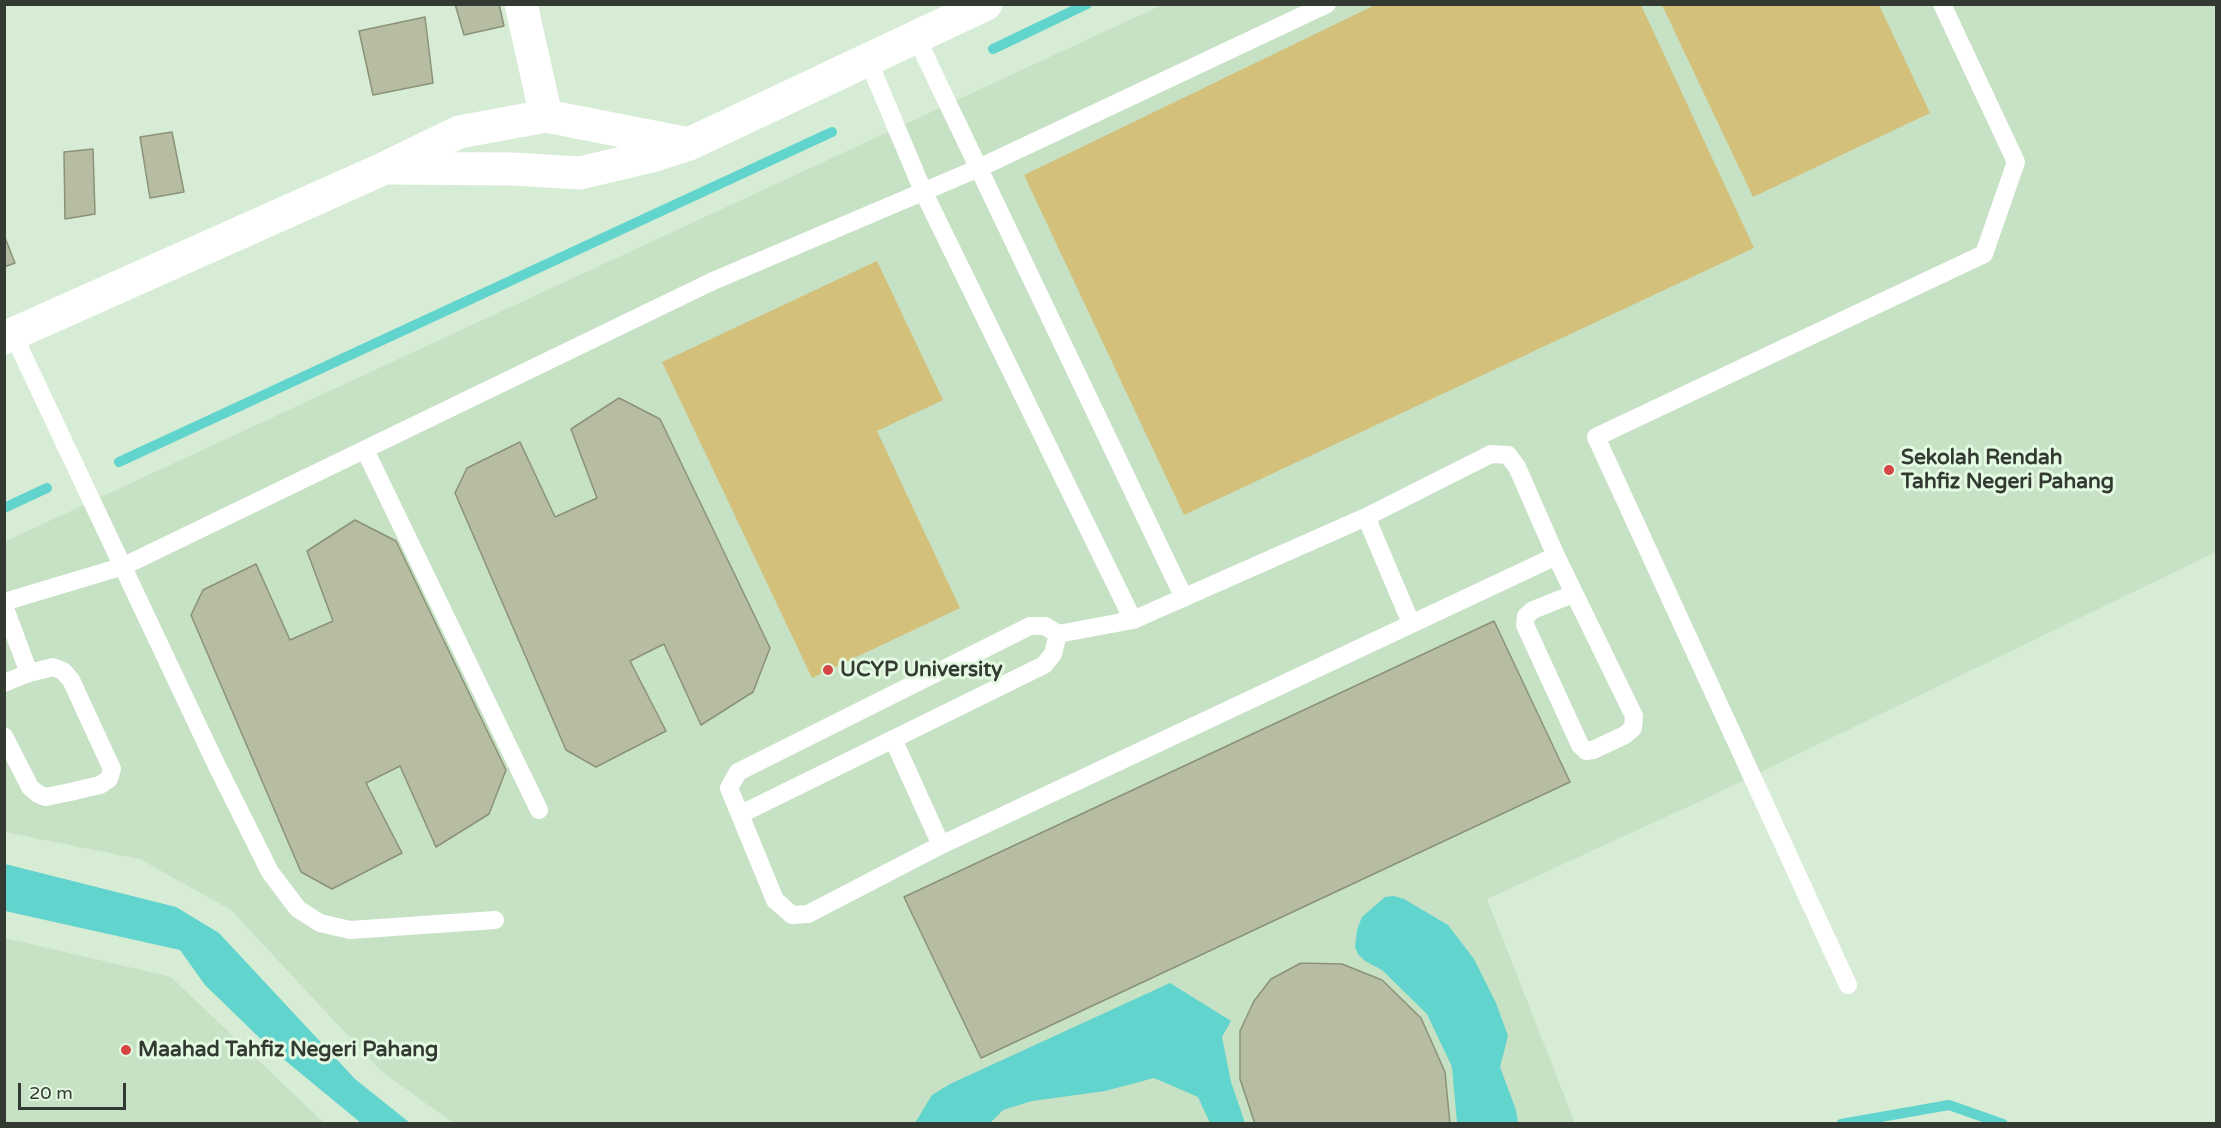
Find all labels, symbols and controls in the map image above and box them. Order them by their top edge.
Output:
place label: Sekolah Rendah Tahfiz Negeri Pahang [1901,445,2114,495]
marker: Sekolah Rendah Tahfiz Negeri Pahang [1882,463,1896,477]
place label: UCYP University [840,657,1002,683]
marker: UCYP University [821,663,835,677]
place label: Maahad Tahfiz Negeri Pahang [138,1037,438,1063]
marker: Maahad Tahfiz Negeri Pahang [119,1043,133,1057]
scale bar [21,1071,129,1109]
text: 20 m [29,1082,73,1104]

